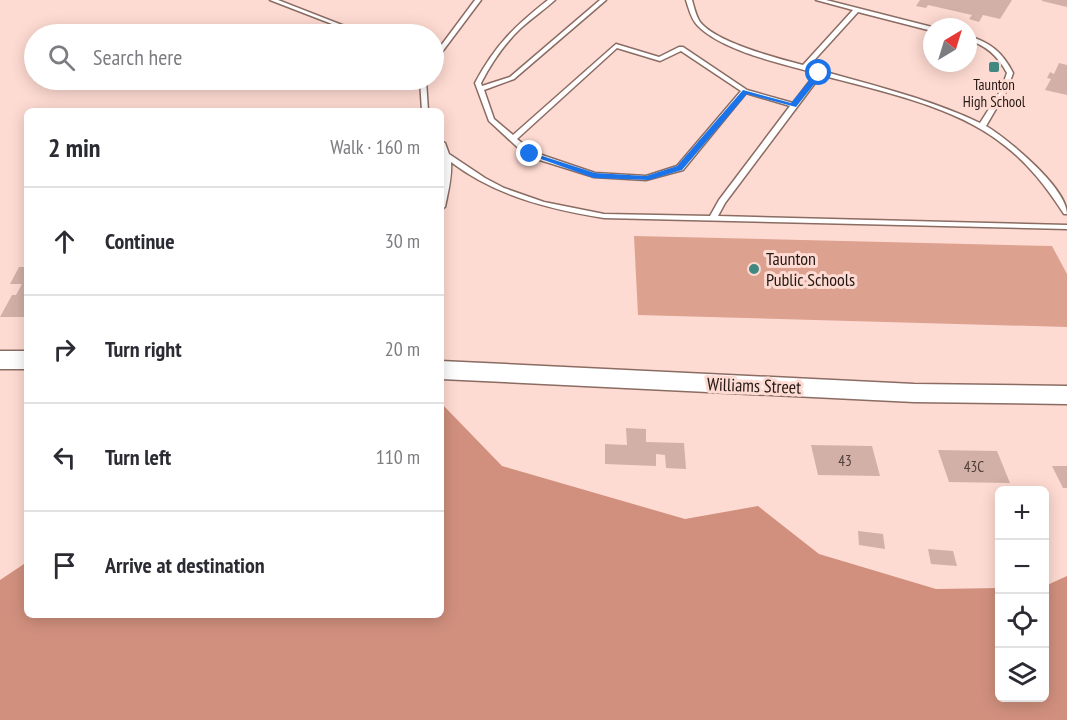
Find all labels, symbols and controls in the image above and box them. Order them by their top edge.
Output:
north arrow [923,18,977,72]
search box [24,24,444,90]
icon: search [45,41,78,74]
text: Search here [93,43,182,71]
route start [805,59,831,85]
marker: Taunton High School [987,60,1001,74]
place label: Taunton High School [963,75,1026,111]
text: 2 min [48,131,101,164]
text: Walk · 160 m [330,134,420,160]
route end [516,140,542,166]
icon: ahead [48,225,81,258]
text: Continue [105,227,175,255]
text: 30 m [385,228,420,254]
place label: Taunton Public Schools [766,247,855,291]
marker: Taunton Public Schools [747,262,761,276]
icon: right [48,333,81,366]
text: Turn right [105,335,182,363]
text: 20 m [385,336,420,362]
street label: Williams Street [706,372,802,399]
icon: left [48,441,81,474]
text: Turn left [105,443,171,471]
text: 110 m [376,444,420,470]
house number: 43 [838,451,852,470]
house number: 43C [964,457,984,476]
map controls [995,486,1049,702]
button: + [995,486,1049,540]
button: − [995,540,1049,594]
icon: arrive [48,549,81,582]
text: Arrive at destination [105,551,265,579]
button: locate [995,594,1049,648]
button: layers [995,648,1049,702]

